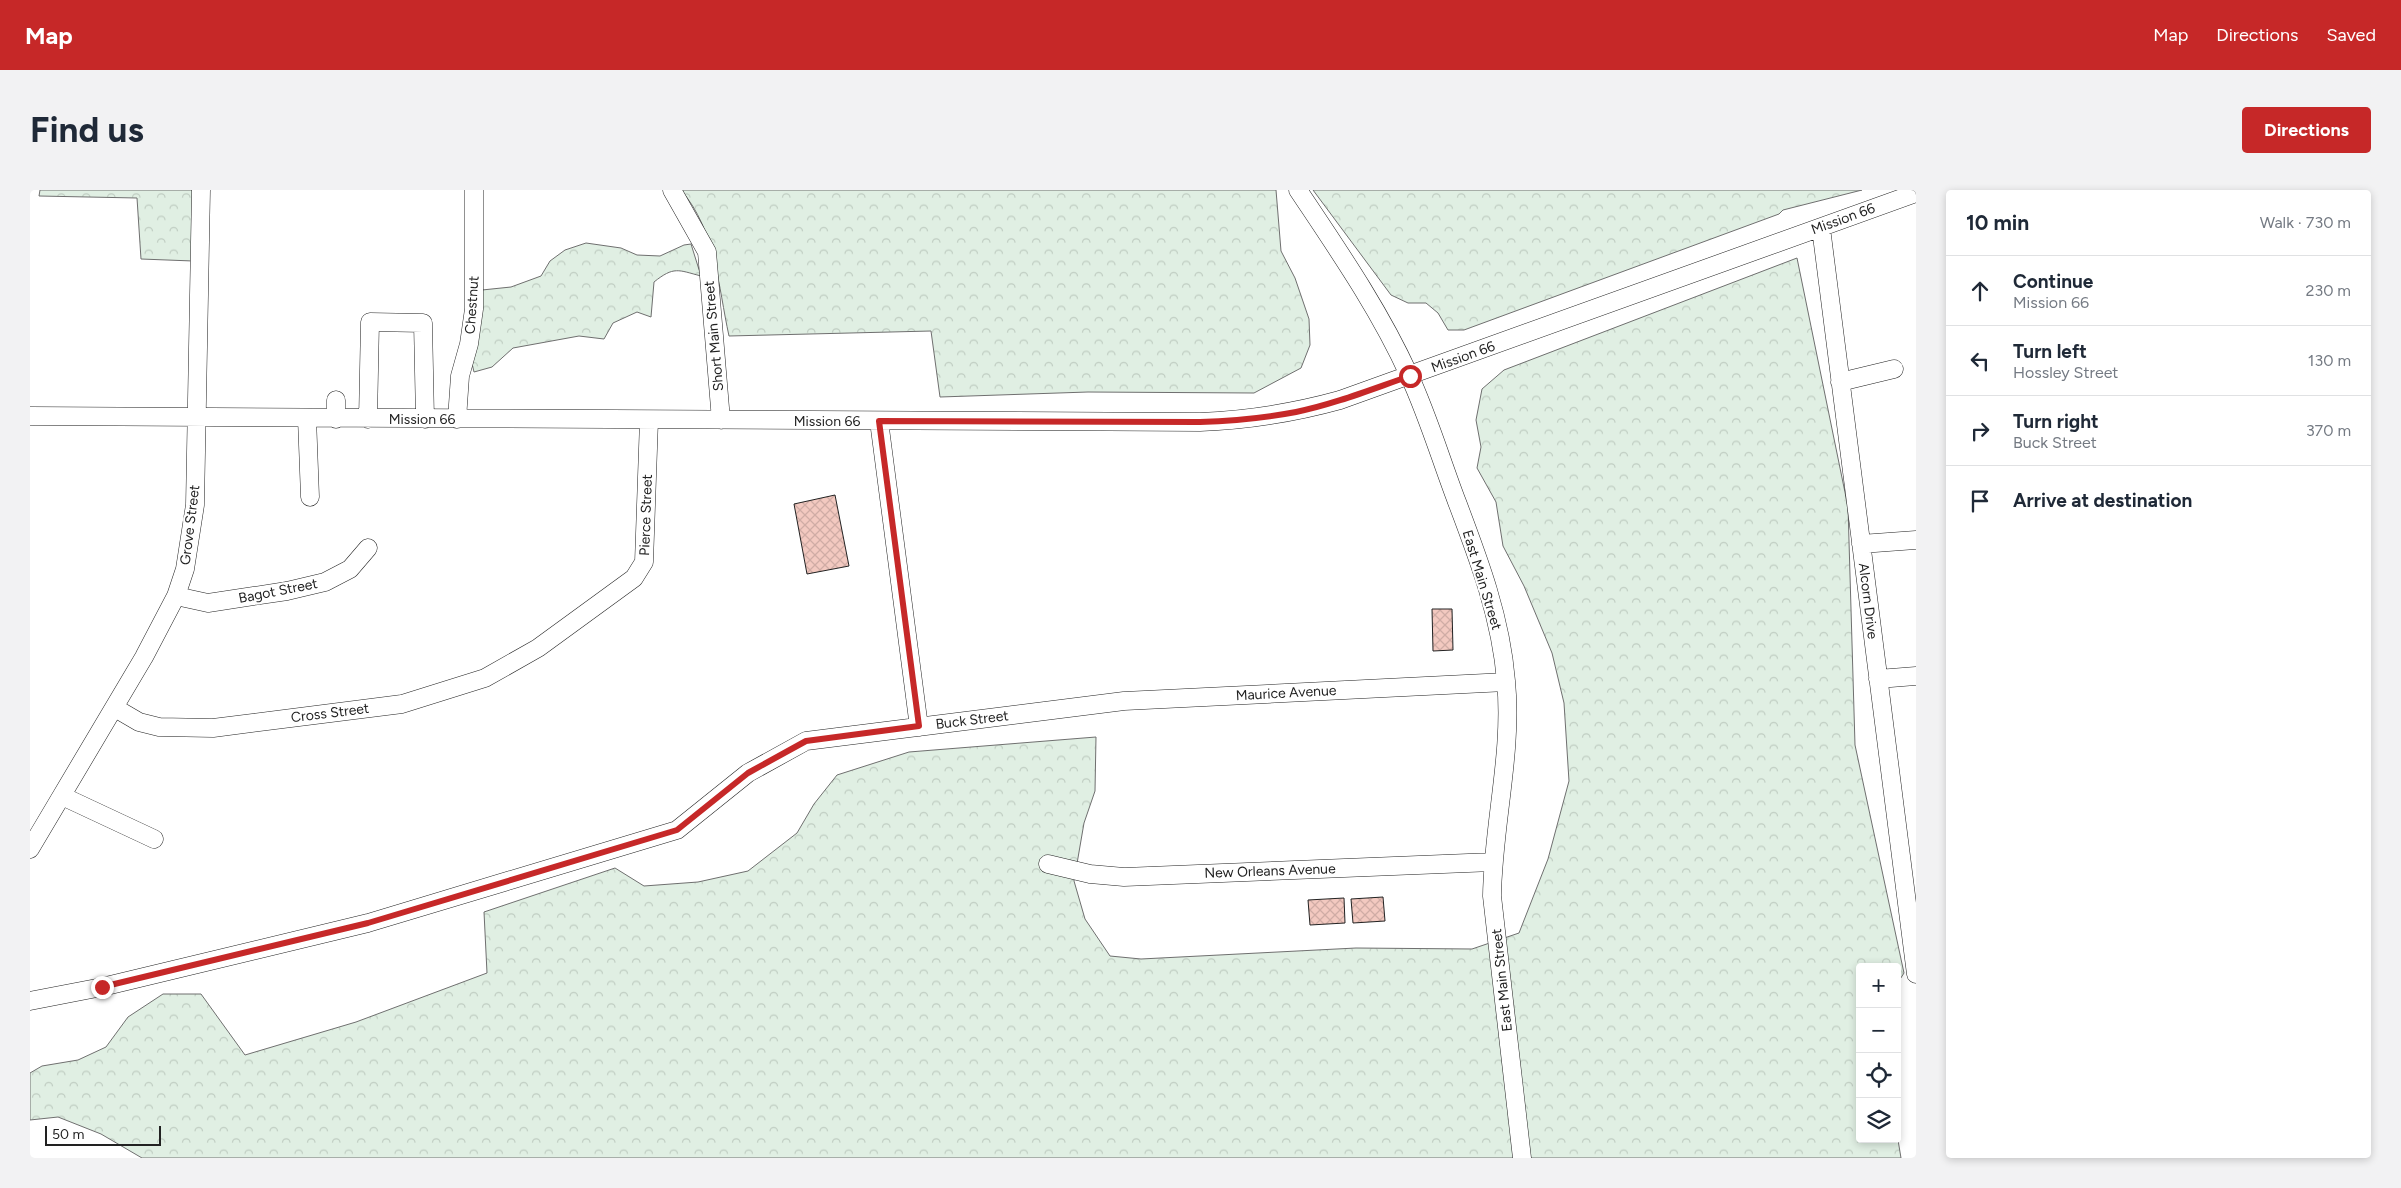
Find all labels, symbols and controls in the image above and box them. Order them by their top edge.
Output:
text: Map [25,21,73,50]
text: Map [2153,24,2188,46]
text: Directions [2216,24,2298,46]
text: Saved [2326,24,2376,46]
button: Directions [2242,107,2371,153]
text: Find us [30,109,144,151]
street label: Mission 66 [1809,200,1877,238]
text: 10 min [1966,210,2029,235]
text: Walk · 730 m [2260,213,2351,232]
text: Continue [2013,270,2093,293]
street label: Chestnut [461,275,483,335]
icon: ahead [1966,277,1994,305]
street label: Short Main Street [701,280,727,392]
text: 230 m [2306,281,2351,300]
text: Mission 66 [2013,293,2089,312]
street label: Mission 66 [1429,338,1497,376]
text: Turn left [2013,340,2087,363]
icon: left [1966,347,1994,375]
text: 130 m [2308,351,2351,370]
text: Hossley Street [2013,363,2118,382]
route start [1399,365,1422,388]
text: Turn right [2013,410,2099,433]
street label: Mission 66 [389,411,455,428]
street label: Mission 66 [794,413,860,430]
icon: right [1966,417,1994,445]
text: 370 m [2306,421,2351,440]
text: Buck Street [2013,433,2097,452]
street label: Pierce Street [636,474,656,556]
street label: Grove Street [177,484,203,566]
icon: arrive [1966,487,1994,515]
text: Arrive at destination [2013,489,2192,512]
street label: East Main Street [1459,528,1505,632]
street label: Alcorn Drive [1855,562,1881,640]
street label: Bagot Street [237,575,319,607]
street label: Maurice Avenue [1235,682,1337,704]
street label: Cross Street [290,700,370,726]
street label: Buck Street [935,707,1009,733]
street label: New Orleans Avenue [1204,860,1336,882]
street label: East Main Street [1488,928,1516,1032]
map controls [1856,963,1901,1143]
button: + [1856,963,1901,1008]
route end [91,976,114,999]
button: − [1856,1008,1901,1053]
button: locate [1856,1053,1901,1098]
button: layers [1856,1098,1901,1143]
scale bar [45,1123,161,1146]
text: 50 m [52,1126,84,1143]

